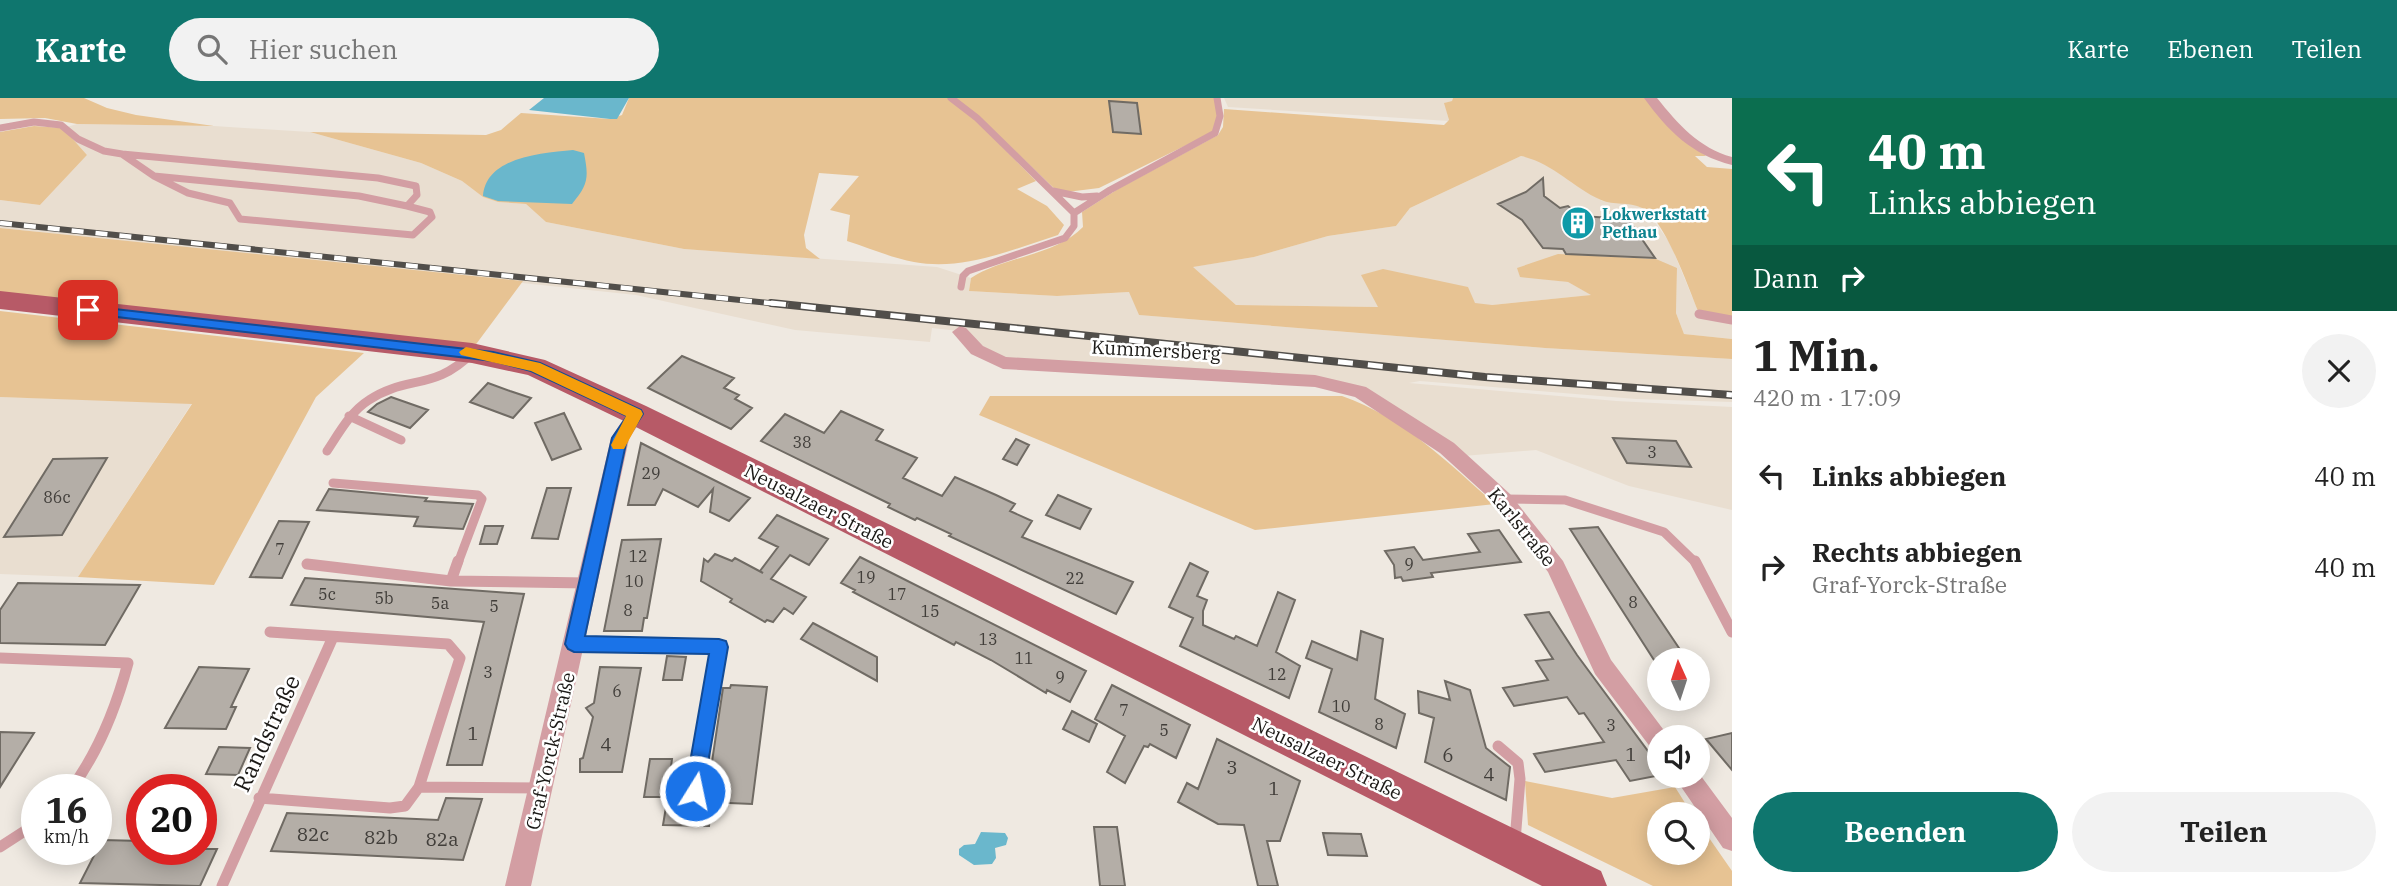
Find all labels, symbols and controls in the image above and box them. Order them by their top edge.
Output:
search box [169,18,659,81]
text: Karte [35,28,127,71]
icon: search [193,30,231,68]
text: Hier suchen [249,32,398,66]
text: Karte [2067,33,2129,65]
text: Ebenen [2167,33,2254,65]
text: Teilen [2292,33,2362,65]
text: 40 m [1868,119,1986,182]
icon: left [1753,126,1844,217]
text: Links abbiegen [1868,181,2097,223]
building icon: Lokwerkstatt Pethau [1559,204,1597,242]
place label: Lokwerkstatt Pethau [1602,204,1707,242]
icon: right [1833,259,1871,297]
text: Dann [1753,261,1819,295]
pin [58,280,118,340]
icon: arrive [69,291,107,329]
text: 1 Min. [1753,328,1880,383]
button: close [2302,334,2376,408]
street label: Kummersberg [1091,335,1222,365]
text: 420 m · 17:09 [1753,382,1902,412]
house number: 38 [792,432,812,452]
house number: 3 [1647,442,1657,462]
icon: left [1753,457,1791,495]
street label: Neusalzaer Straße [740,458,898,554]
text: Links abbiegen [1812,459,2007,493]
text: 40 m [2314,459,2376,493]
house number: 29 [641,463,661,483]
street label: Karlstraße [1483,483,1561,571]
house number: 86c [43,487,71,507]
text: Rechts abbiegen [1812,535,2022,569]
house number: 7 [275,539,285,559]
house number: 12 [628,546,648,566]
icon: right [1753,548,1791,586]
text: 40 m [2314,550,2376,584]
house number: 9 [1404,554,1414,574]
house number: 19 [856,567,876,587]
house number: 22 [1065,568,1085,588]
text: Graf-Yorck-Straße [1812,569,2007,599]
house number: 10 [624,571,644,591]
house number: 5c [318,584,336,604]
house number: 17 [887,584,907,604]
house number: 5b [374,588,394,608]
house number: 8 [1628,592,1638,612]
house number: 5a [431,593,449,613]
house number: 5 [489,596,499,616]
house number: 8 [623,600,633,620]
house number: 15 [920,601,940,621]
house number: 13 [978,629,998,649]
house number: 11 [1014,648,1034,668]
north arrow [1647,648,1710,710]
map controls [1647,648,1710,865]
house number: 3 [483,662,493,682]
house number: 12 [1267,664,1287,684]
house number: 9 [1055,667,1065,687]
street label: Randstraße [226,670,306,796]
street label: Graf-Yorck-Straße [520,670,580,832]
house number: 6 [612,681,622,701]
house number: 10 [1331,696,1351,716]
house number: 7 [1119,700,1129,720]
street label: Neusalzaer Straße [1248,711,1406,805]
house number: 8 [1374,714,1384,734]
house number: 3 [1606,715,1616,735]
house number: 5 [1159,720,1169,740]
house number: 1 [467,721,479,745]
button: sound [1647,725,1710,788]
house number: 4 [600,732,612,756]
house number: 1 [1625,742,1637,766]
house number: 6 [1442,743,1454,767]
position arrow [658,754,732,828]
house number: 3 [1226,755,1238,779]
house number: 4 [1483,762,1495,786]
speed limit sign: 20 [126,774,217,865]
house number: 1 [1268,776,1280,800]
text: 16 [45,787,88,833]
button: Beenden [1753,792,2058,872]
button: Teilen [2072,792,2376,872]
button: search [1647,802,1710,865]
house number: 82c [297,822,329,846]
text: km/h [44,825,89,848]
house number: 82b [364,825,398,849]
house number: 82a [425,827,459,851]

